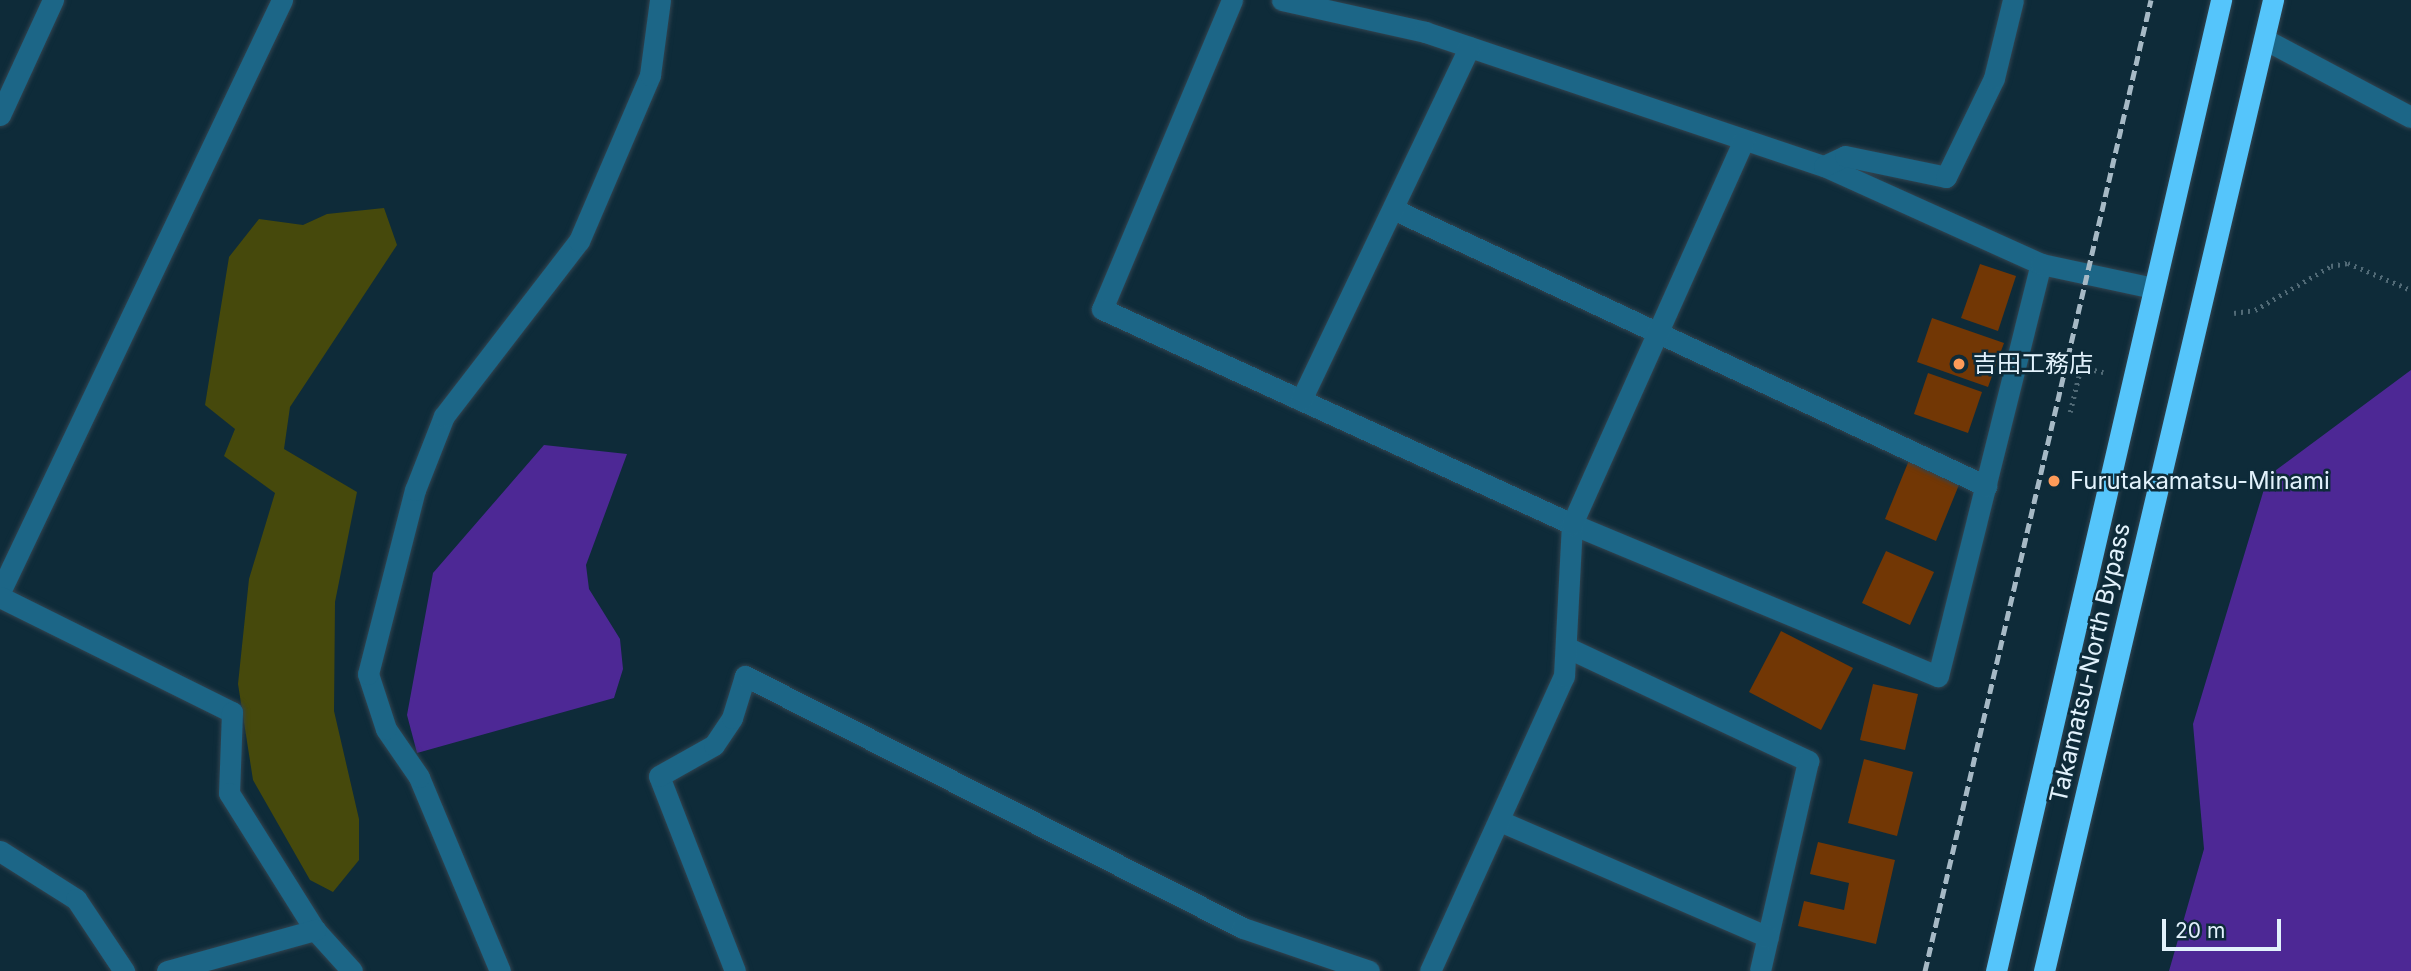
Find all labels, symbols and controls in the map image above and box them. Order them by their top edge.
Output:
place label: 吉田工務店 [1973,350,2093,378]
marker: 吉田工務店 [1951,356,1967,372]
place label: Furutakamatsu-Minami [2070,467,2330,495]
marker: Furutakamatsu-Minami [2044,471,2064,491]
street label: Takamatsu-North Bypass [2044,520,2136,806]
scale bar [2166,904,2285,948]
text: 20 m [2175,918,2225,943]

